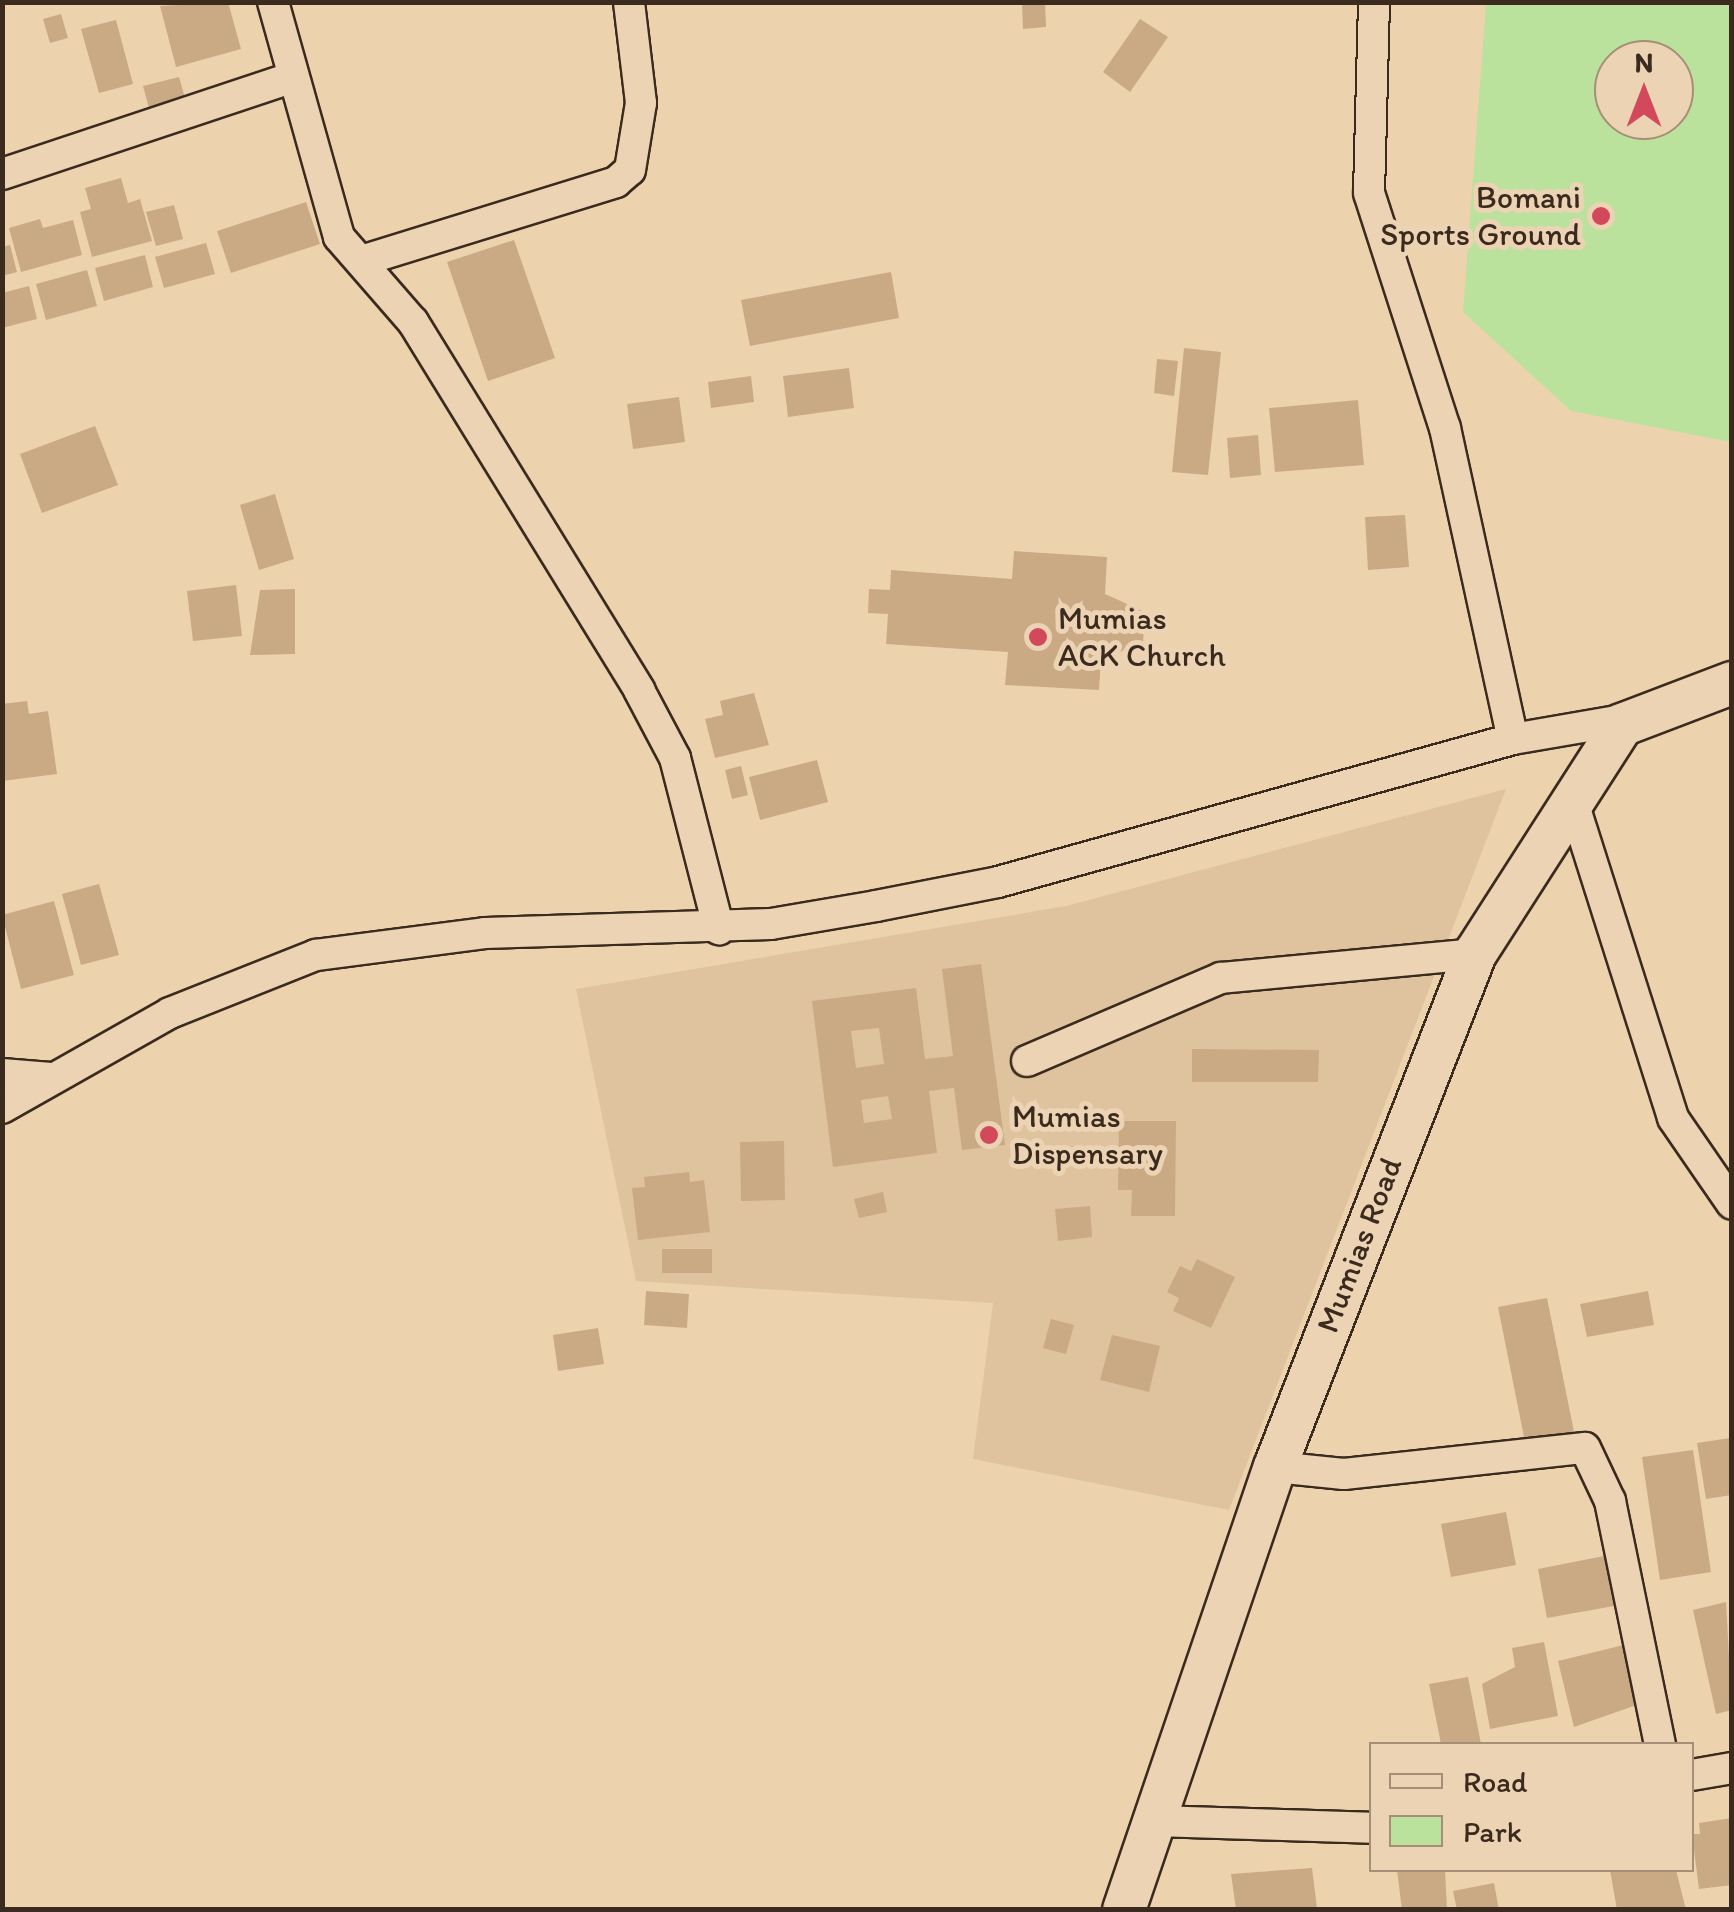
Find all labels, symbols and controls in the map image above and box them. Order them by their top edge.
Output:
north arrow [1594,40,1694,140]
text: N [1635,45,1653,79]
place label: Bomani Sports Ground [1381,179,1581,254]
marker: Bomani Sports Ground [1590,205,1612,227]
place label: Mumias ACK Church [1058,600,1226,675]
marker: Mumias ACK Church [1027,626,1049,648]
place label: Mumias Dispensary [1012,1098,1163,1173]
marker: Mumias Dispensary [976,1122,1002,1148]
street label: Mumias Road [1308,1152,1410,1338]
legend [1369,1742,1694,1872]
text: Road [1463,1763,1528,1800]
text: Park [1463,1813,1522,1850]

